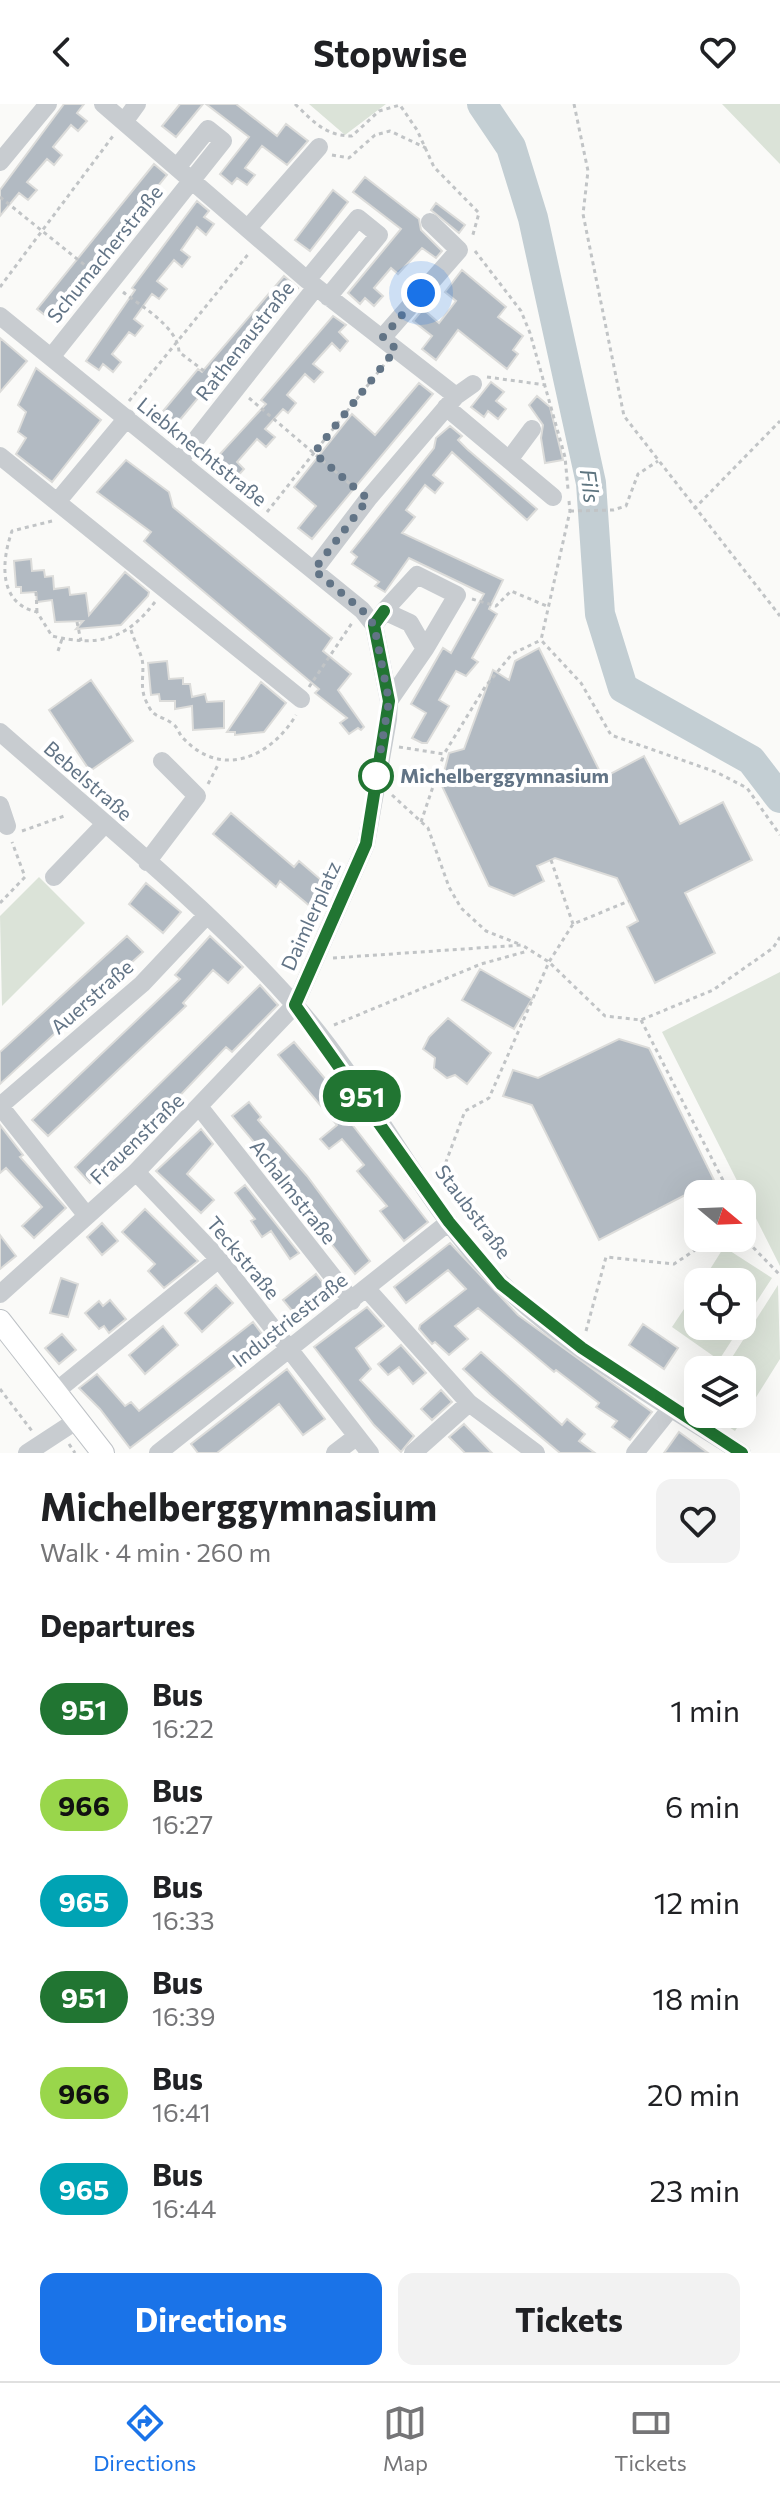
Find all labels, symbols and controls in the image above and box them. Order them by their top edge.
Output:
icon: back [40,30,84,74]
text: Stopwise [313,30,467,74]
icon: heart [696,30,740,74]
street label: Schumacherstraße [41,180,167,327]
your location [401,273,441,313]
street label: Rathenaustraße [190,276,298,405]
street label: Liebknechtstraße [133,392,272,511]
water label: Fils [575,467,606,505]
street label: Bebelstraße [40,735,138,825]
marker: Michelberggymnasium [359,759,393,793]
place label: Michelberggymnasium [400,763,609,787]
street label: Daimlerplatz [275,857,345,974]
street label: Auerstraße [45,954,137,1038]
line badge: 951 [316,1070,408,1122]
text: 951 [339,1079,385,1113]
street label: Frauenstraße [85,1088,188,1189]
street label: Achalmstraße [246,1134,342,1248]
street label: Staubstraße [431,1160,517,1263]
north arrow [684,1180,756,1252]
map controls [684,1180,756,1428]
street label: Teckstraße [202,1211,285,1304]
street label: Industriestraße [227,1267,351,1371]
button: locate [684,1268,756,1340]
button: layers [684,1356,756,1428]
button: heart [656,1479,740,1563]
text: Michelberggymnasium [40,1482,437,1529]
text: Walk · 4 min · 260 m [40,1536,271,1567]
text: Departures [40,1606,195,1643]
text: Bus [152,1675,203,1712]
text: 1 min [670,1691,740,1728]
text: 951 [61,1692,107,1726]
text: 16:22 [152,1712,214,1743]
text: Bus [152,1771,203,1808]
text: 6 min [665,1787,740,1824]
text: 966 [58,1788,110,1822]
text: 16:27 [152,1808,213,1839]
text: Bus [152,1867,203,1904]
text: 12 min [654,1883,740,1920]
text: 965 [59,1884,109,1918]
text: 16:33 [152,1904,215,1935]
text: Bus [152,1963,203,2000]
text: 18 min [652,1979,740,2016]
text: 951 [61,1980,107,2014]
text: 16:39 [152,2000,216,2031]
text: Bus [152,2059,203,2096]
text: 20 min [647,2075,740,2112]
text: 966 [58,2076,110,2110]
text: 16:41 [152,2096,211,2127]
text: Bus [152,2155,203,2192]
text: 23 min [649,2171,740,2208]
text: 965 [59,2172,109,2206]
text: 16:44 [152,2192,216,2223]
button: Directions [40,2273,382,2365]
button: Tickets [398,2273,740,2365]
tab: Directions [93,2401,196,2476]
tab: Map [383,2401,428,2476]
tab: Tickets [614,2401,687,2476]

